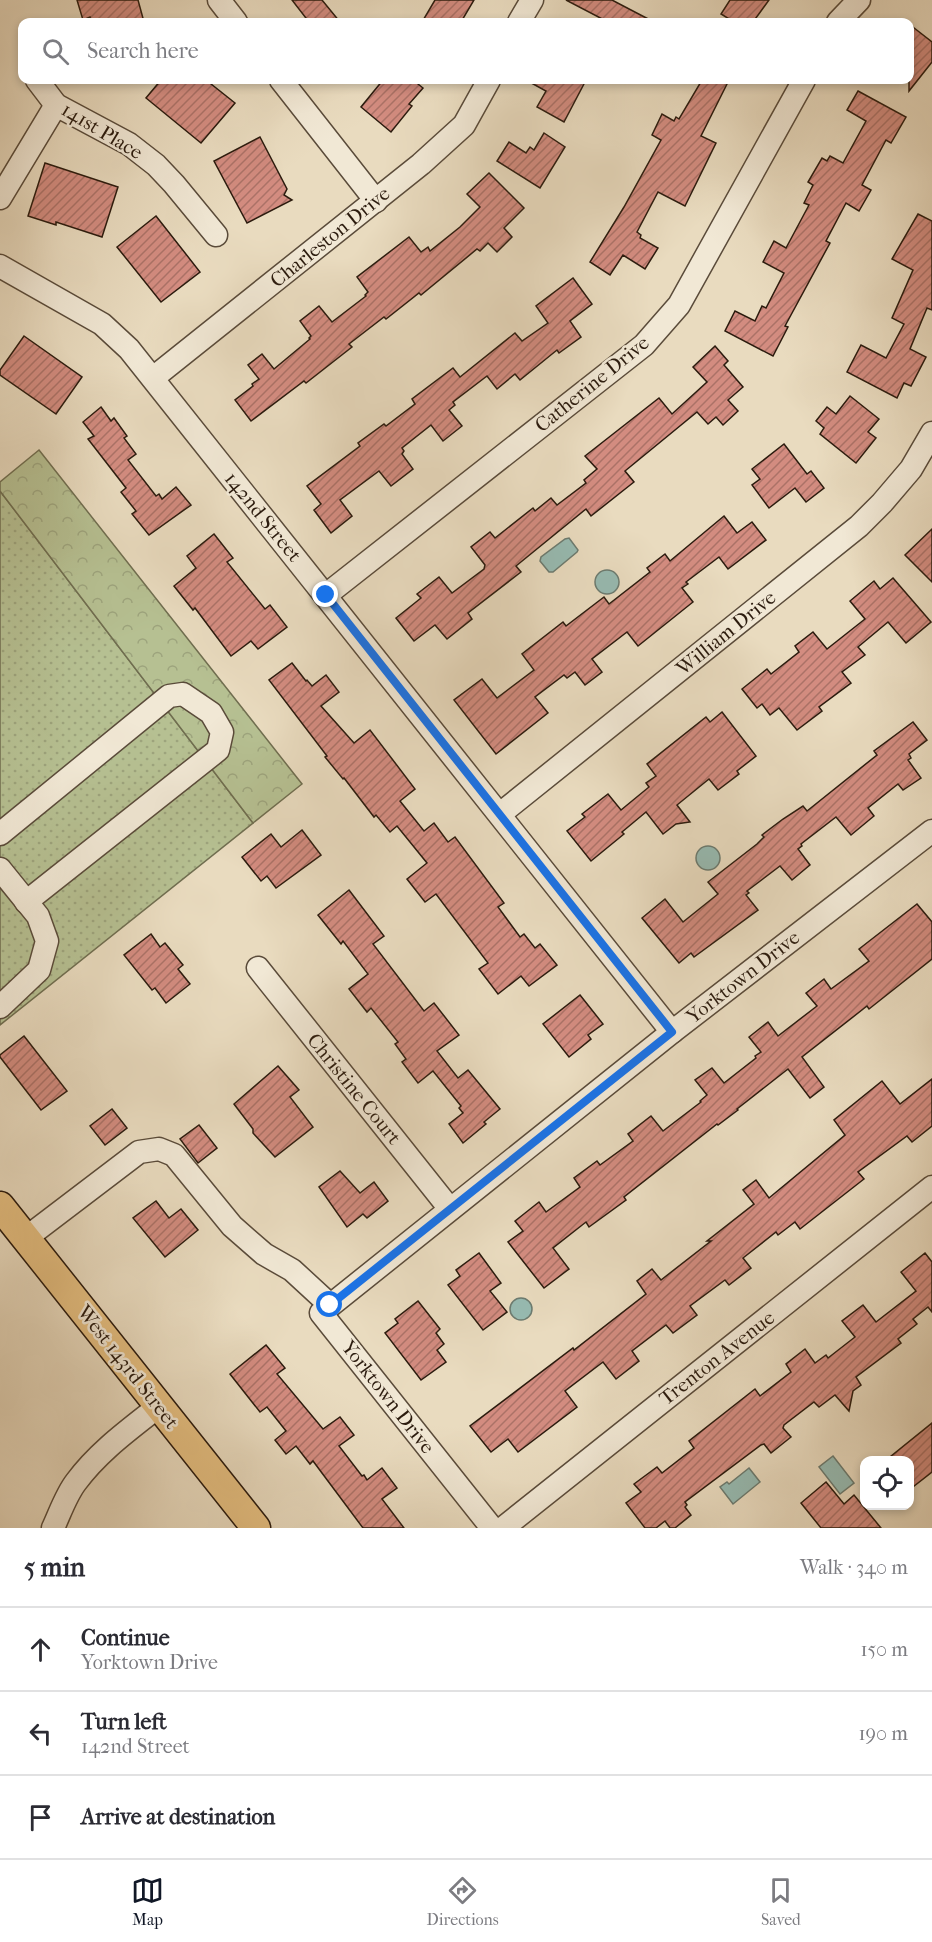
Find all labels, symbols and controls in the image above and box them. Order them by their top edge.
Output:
search box [18,18,914,84]
icon: search [39,35,72,68]
text: Search here [87,38,199,64]
street label: 141st Place [57,98,147,164]
street label: Charleston Drive [266,182,394,292]
street label: Catherine Drive [530,331,654,437]
street label: 142nd Street [220,468,306,566]
route end [312,581,338,607]
street label: William Drive [671,586,780,681]
street label: Yorktown Drive [681,926,804,1029]
street label: Christine Court [302,1029,406,1149]
route start [316,1291,342,1317]
street label: West 143rd Street [72,1300,183,1433]
street label: Trenton Avenue [655,1306,779,1410]
street label: Yorktown Drive [336,1335,439,1458]
map controls [860,1456,914,1510]
button: locate [860,1456,914,1510]
text: 5 min [24,1552,85,1583]
text: Walk · 340 m [800,1556,908,1579]
text: Continue [81,1625,170,1651]
icon: ahead [24,1633,57,1666]
text: 150 m [860,1638,908,1661]
text: Yorktown Drive [81,1651,218,1674]
text: Turn left [81,1709,167,1735]
icon: left [24,1717,57,1750]
text: 190 m [858,1722,908,1745]
text: 142nd Street [81,1735,190,1758]
icon: arrive [24,1801,57,1834]
text: Arrive at destination [81,1804,275,1830]
tab: Map [131,1874,164,1929]
tab: Directions [427,1874,499,1929]
tab: Saved [761,1874,801,1929]

